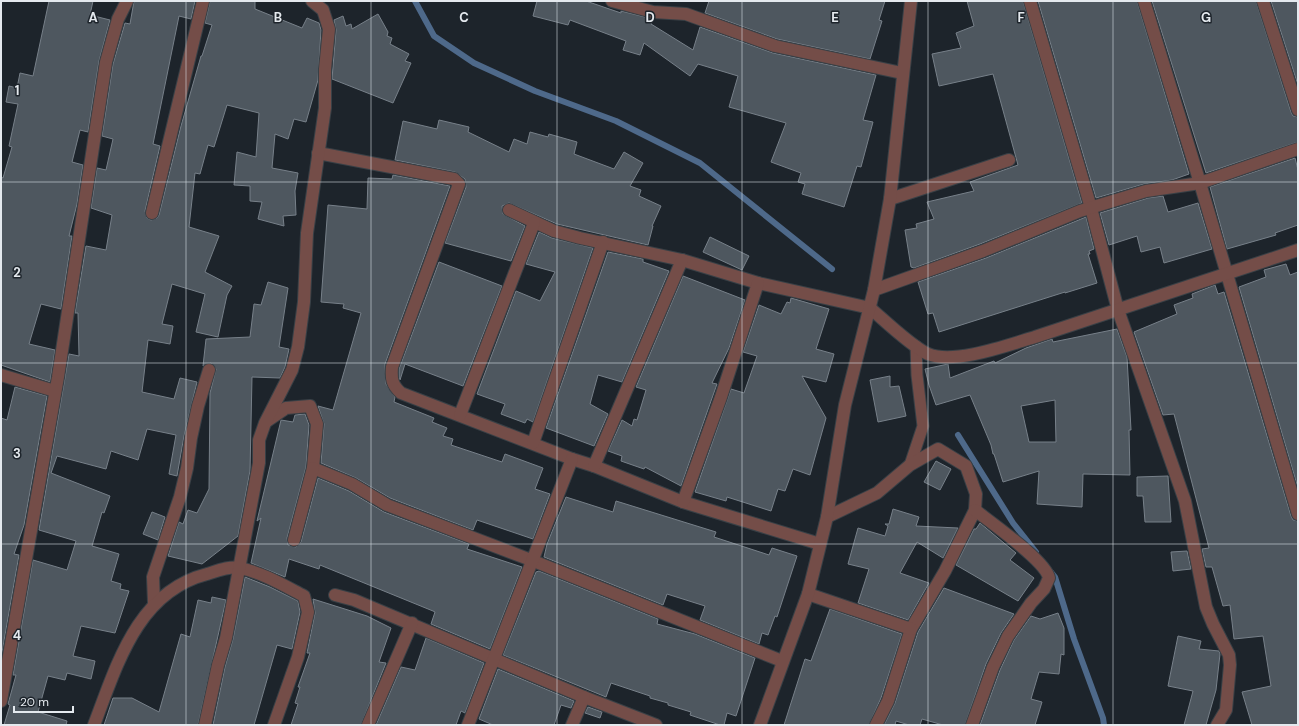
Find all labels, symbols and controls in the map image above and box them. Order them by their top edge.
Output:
text: A [88,9,98,26]
text: B [274,9,282,26]
text: C [459,9,469,26]
text: D [645,9,655,26]
text: E [831,9,839,26]
text: F [1017,9,1025,26]
text: G [1201,9,1211,26]
text: 1 [15,82,19,99]
text: 2 [13,264,21,281]
text: 3 [13,445,21,462]
text: 4 [13,627,21,644]
scale bar [14,688,73,714]
text: 20 m [20,694,49,710]

